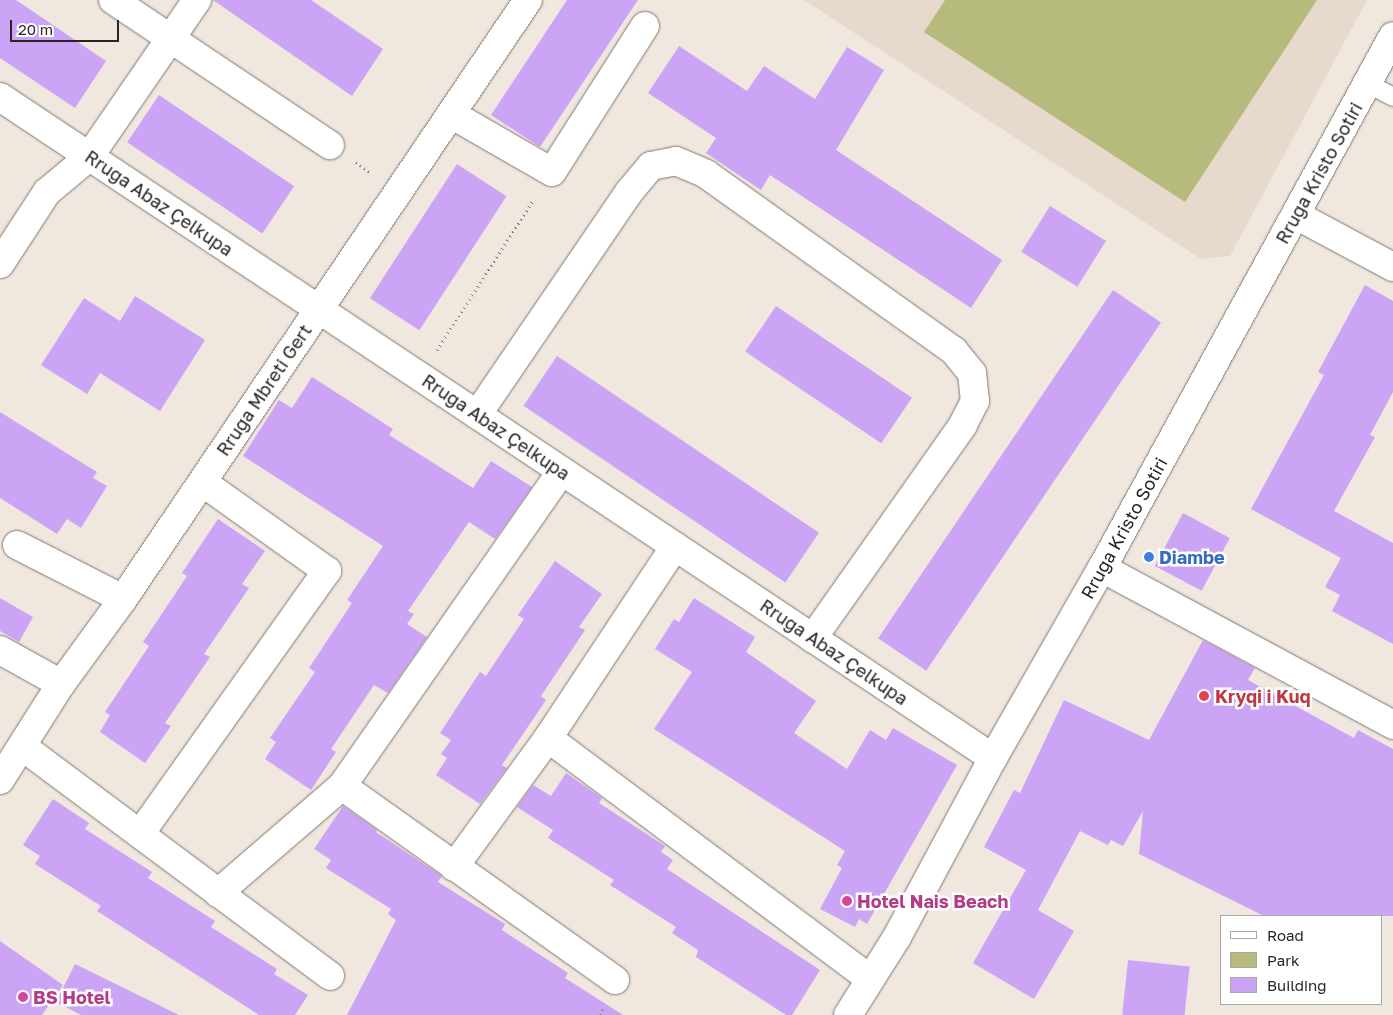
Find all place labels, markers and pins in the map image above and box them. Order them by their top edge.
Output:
place label: Diambe [1159,546,1225,568]
marker: Diambe [1143,551,1155,563]
place label: Kryqi i Kuq [1215,685,1310,707]
marker: Kryqi i Kuq [1197,689,1211,703]
place label: Hotel Nais Beach [857,890,1008,912]
marker: Hotel Nais Beach [841,895,853,907]
place label: BS Hotel [33,986,110,1008]
marker: BS Hotel [17,991,29,1003]

